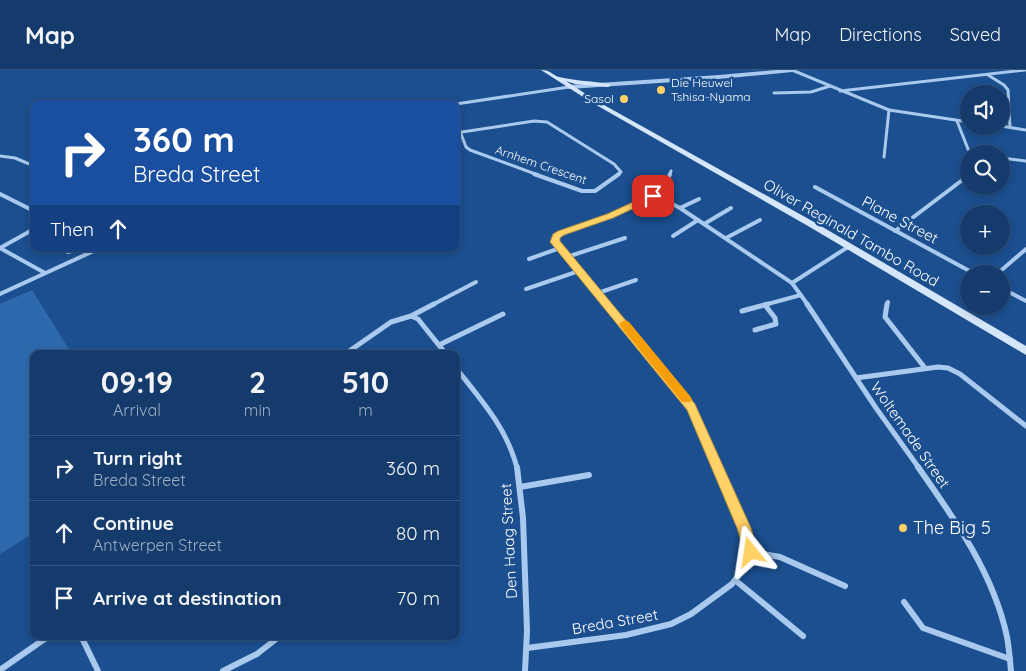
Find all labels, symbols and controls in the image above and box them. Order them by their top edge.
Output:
text: Map [25,20,75,50]
text: Map [774,23,811,46]
text: Directions [839,23,922,46]
text: Saved [950,23,1001,46]
place label: Die Heuwel Tshisa-Nyama [671,75,751,104]
marker: Die Heuwel Tshisa-Nyama [655,84,667,96]
map controls [960,85,1010,315]
button: sound [960,85,1010,135]
place label: Sasol [584,91,614,106]
marker: Sasol [618,93,630,105]
text: 360 m [133,117,235,161]
icon: right [50,120,115,185]
street label: Arnhem Crescent [493,142,589,187]
button: search [960,145,1010,195]
text: Breda Street [133,160,261,188]
pin [632,175,674,217]
street label: Oliver Reginald Tambo Road [760,175,942,291]
icon: arrive [639,182,667,210]
street label: Plane Street [859,192,942,248]
button: + [960,205,1010,255]
icon: ahead [104,215,132,243]
text: Then [50,217,94,241]
button: − [960,265,1010,315]
text: 09:19 [101,363,173,401]
text: 2 [249,363,266,401]
text: 510 [342,363,389,401]
street label: Woltemade Street [867,378,954,492]
text: Arrival [113,400,161,420]
text: min [244,400,271,420]
text: m [358,400,373,420]
text: Turn right [93,446,182,470]
icon: right [50,454,78,482]
text: 360 m [386,456,440,480]
text: Breda Street [93,470,186,490]
street label: Den Haag Street [496,483,521,599]
text: Continue [93,511,174,535]
place label: The Big 5 [913,516,991,539]
icon: ahead [50,519,78,547]
text: 80 m [396,521,440,545]
marker: The Big 5 [897,522,909,534]
position arrow [724,525,776,577]
text: Antwerpen Street [93,535,222,555]
icon: arrive [50,584,78,612]
text: Arrive at destination [93,586,282,610]
text: 70 m [396,586,440,610]
street label: Breda Street [570,605,659,638]

